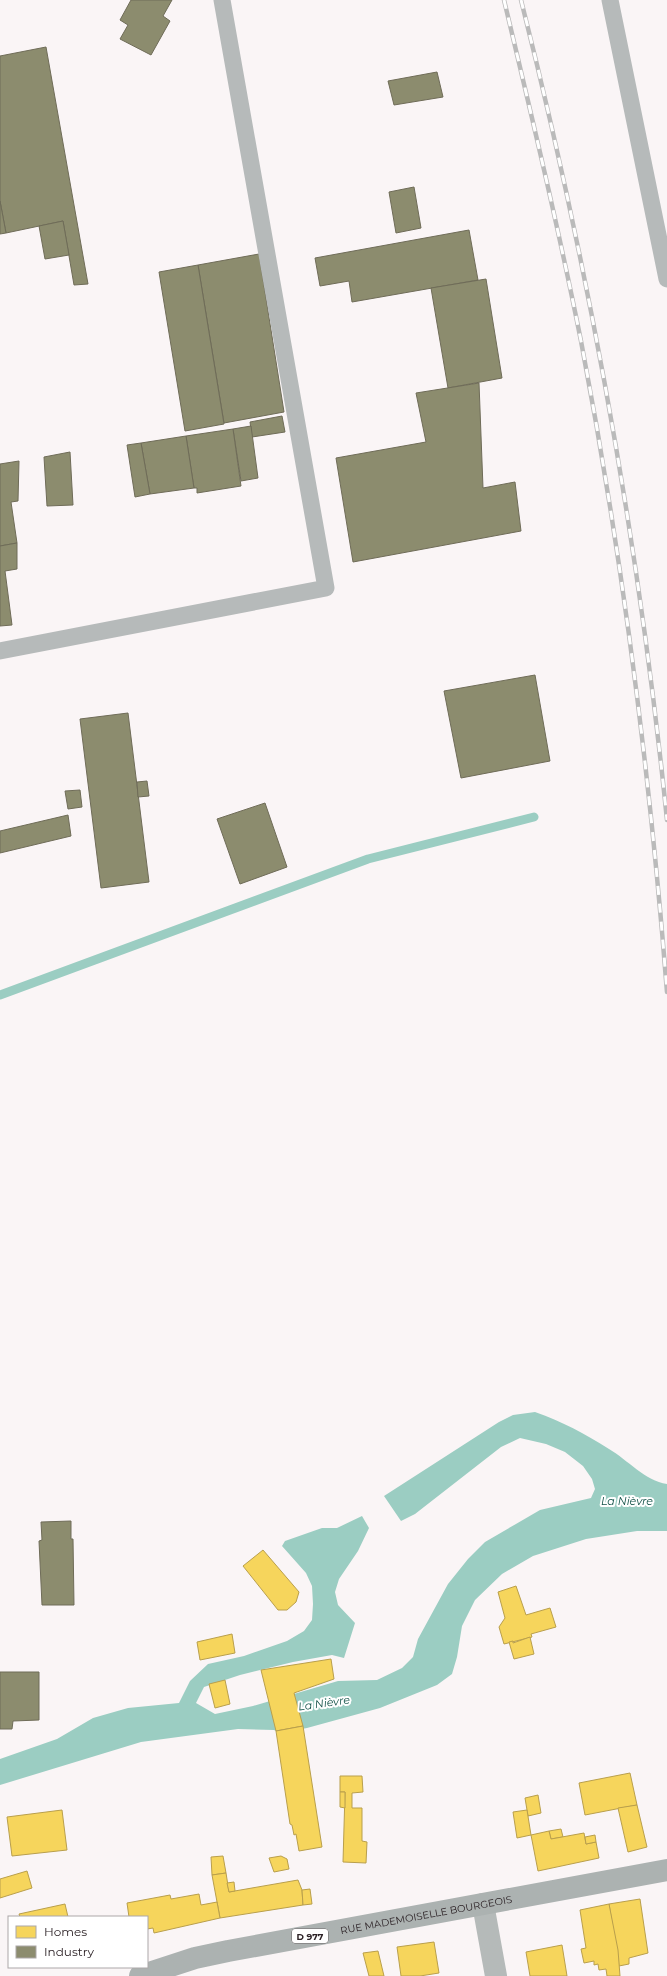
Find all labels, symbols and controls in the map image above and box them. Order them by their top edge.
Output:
water label: La Nièvre [601,1494,653,1508]
water label: La Nièvre [297,1692,351,1714]
street label: RUE MADEMOISELLE BOURGEOIS [339,1892,513,1937]
legend [8,1916,148,1968]
text: Homes [44,1924,87,1939]
road number: D 977 [292,1929,328,1943]
text: Industry [44,1944,94,1959]

